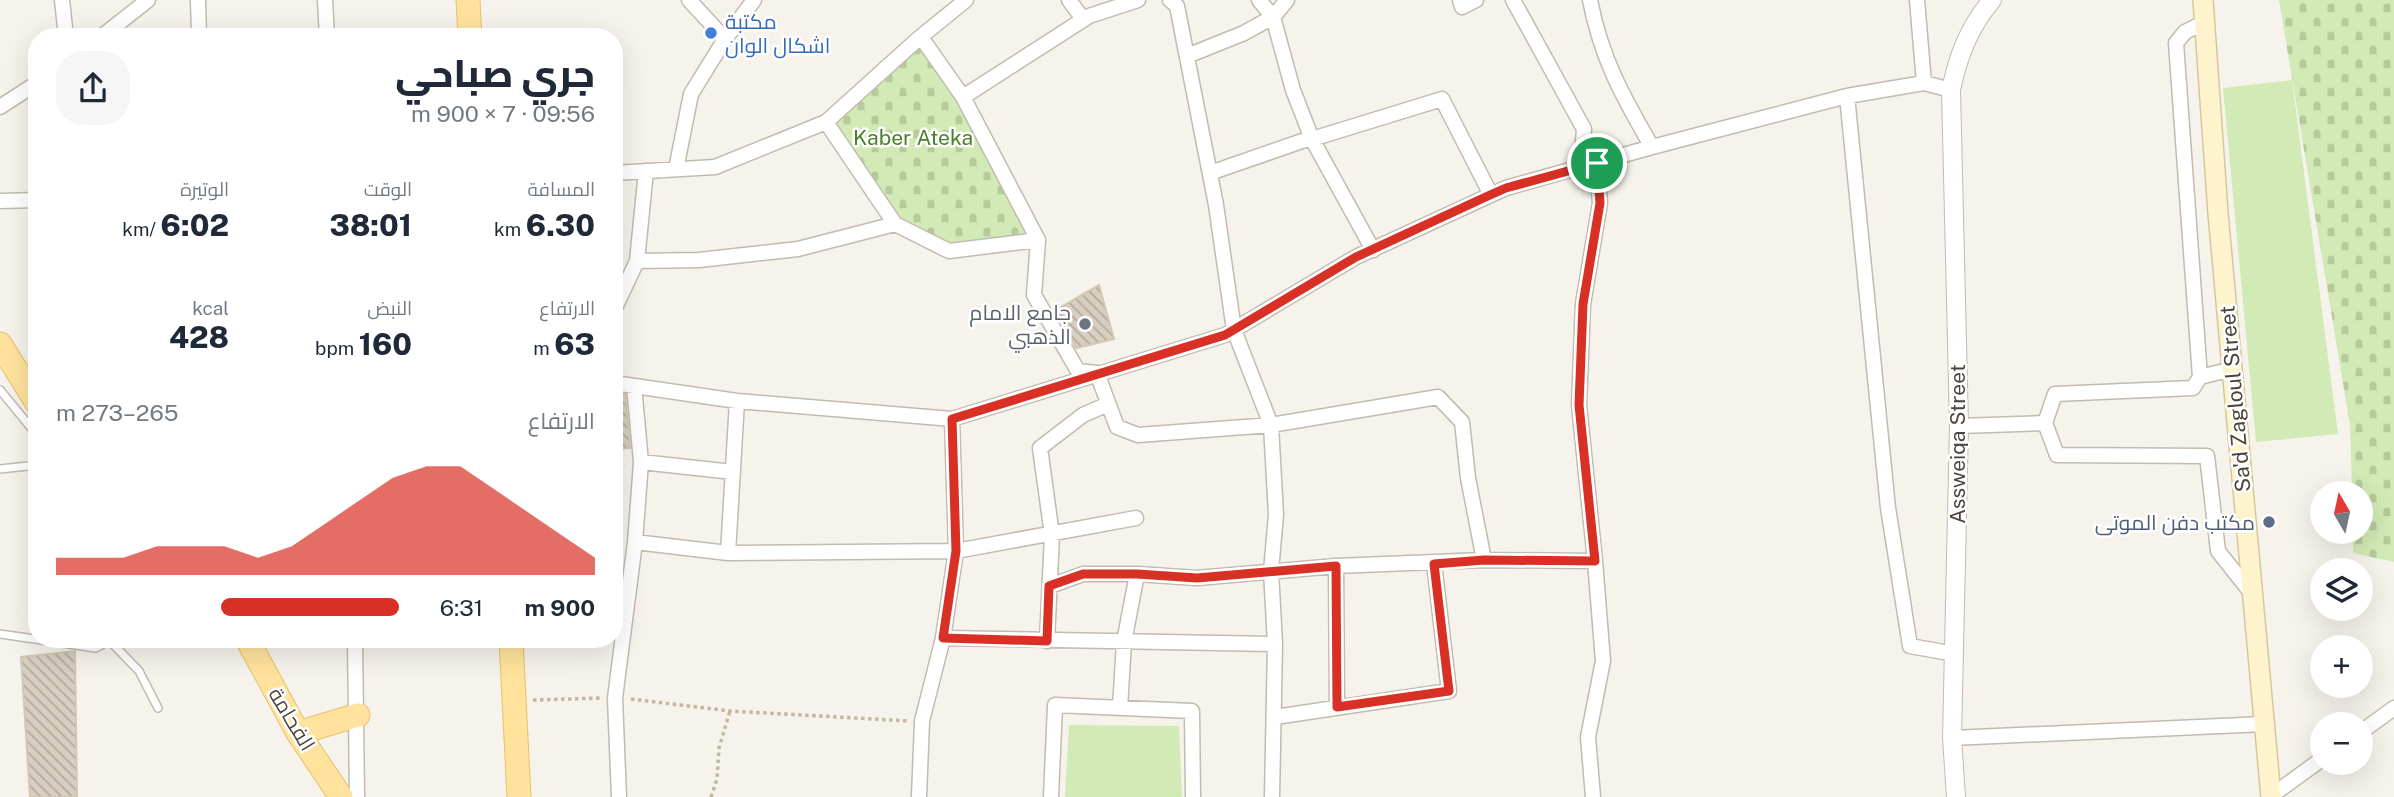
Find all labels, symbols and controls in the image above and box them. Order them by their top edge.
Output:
place label: مكتبة اشكال الوان [725,9,830,59]
marker: مكتبة اشكال الوان [703,25,719,41]
button: share [56,51,130,125]
text: جري صباحي [395,51,595,96]
text: 09:56 · 7 × 900 m [411,100,595,127]
park label: Kaber Ateka [853,125,973,150]
pin [1567,133,1627,193]
icon: arrive [1578,144,1616,182]
text: الوتيرة [180,178,229,200]
text: الوقت [364,178,412,200]
text: المسافة [527,178,595,200]
text: 6:02 [161,207,229,243]
text: 38:01 [330,207,412,243]
text: 6.30 [526,207,595,243]
text: /km [122,218,161,240]
text: km [494,218,526,240]
text: kcal [192,297,229,319]
text: النبض [367,297,412,319]
text: الارتفاع [539,297,595,319]
place label: جامع الامام الذهبي [969,300,1071,353]
street label: Sa'd Zagloul Street [2214,305,2256,493]
marker: جامع الامام الذهبي [1077,316,1093,332]
text: 428 [169,319,229,355]
text: 160 [359,326,412,362]
text: 63 [554,326,595,362]
text: bpm [315,337,359,359]
text: m [533,337,554,359]
street label: Assweiqa Street [1945,364,1970,524]
text: 265–273 m [56,399,179,426]
text: الارتفاع [528,407,595,434]
north arrow [2310,481,2373,544]
map controls [2310,481,2373,775]
place label: مكتب دفن الموتى [2095,510,2255,536]
marker: مكتب دفن الموتى [2261,514,2277,530]
button: layers [2310,558,2373,621]
text: 6:31 [440,594,483,621]
text: 900 m [525,594,595,621]
button: + [2310,635,2373,698]
street label: الفحامة [263,683,321,755]
button: − [2310,712,2373,775]

